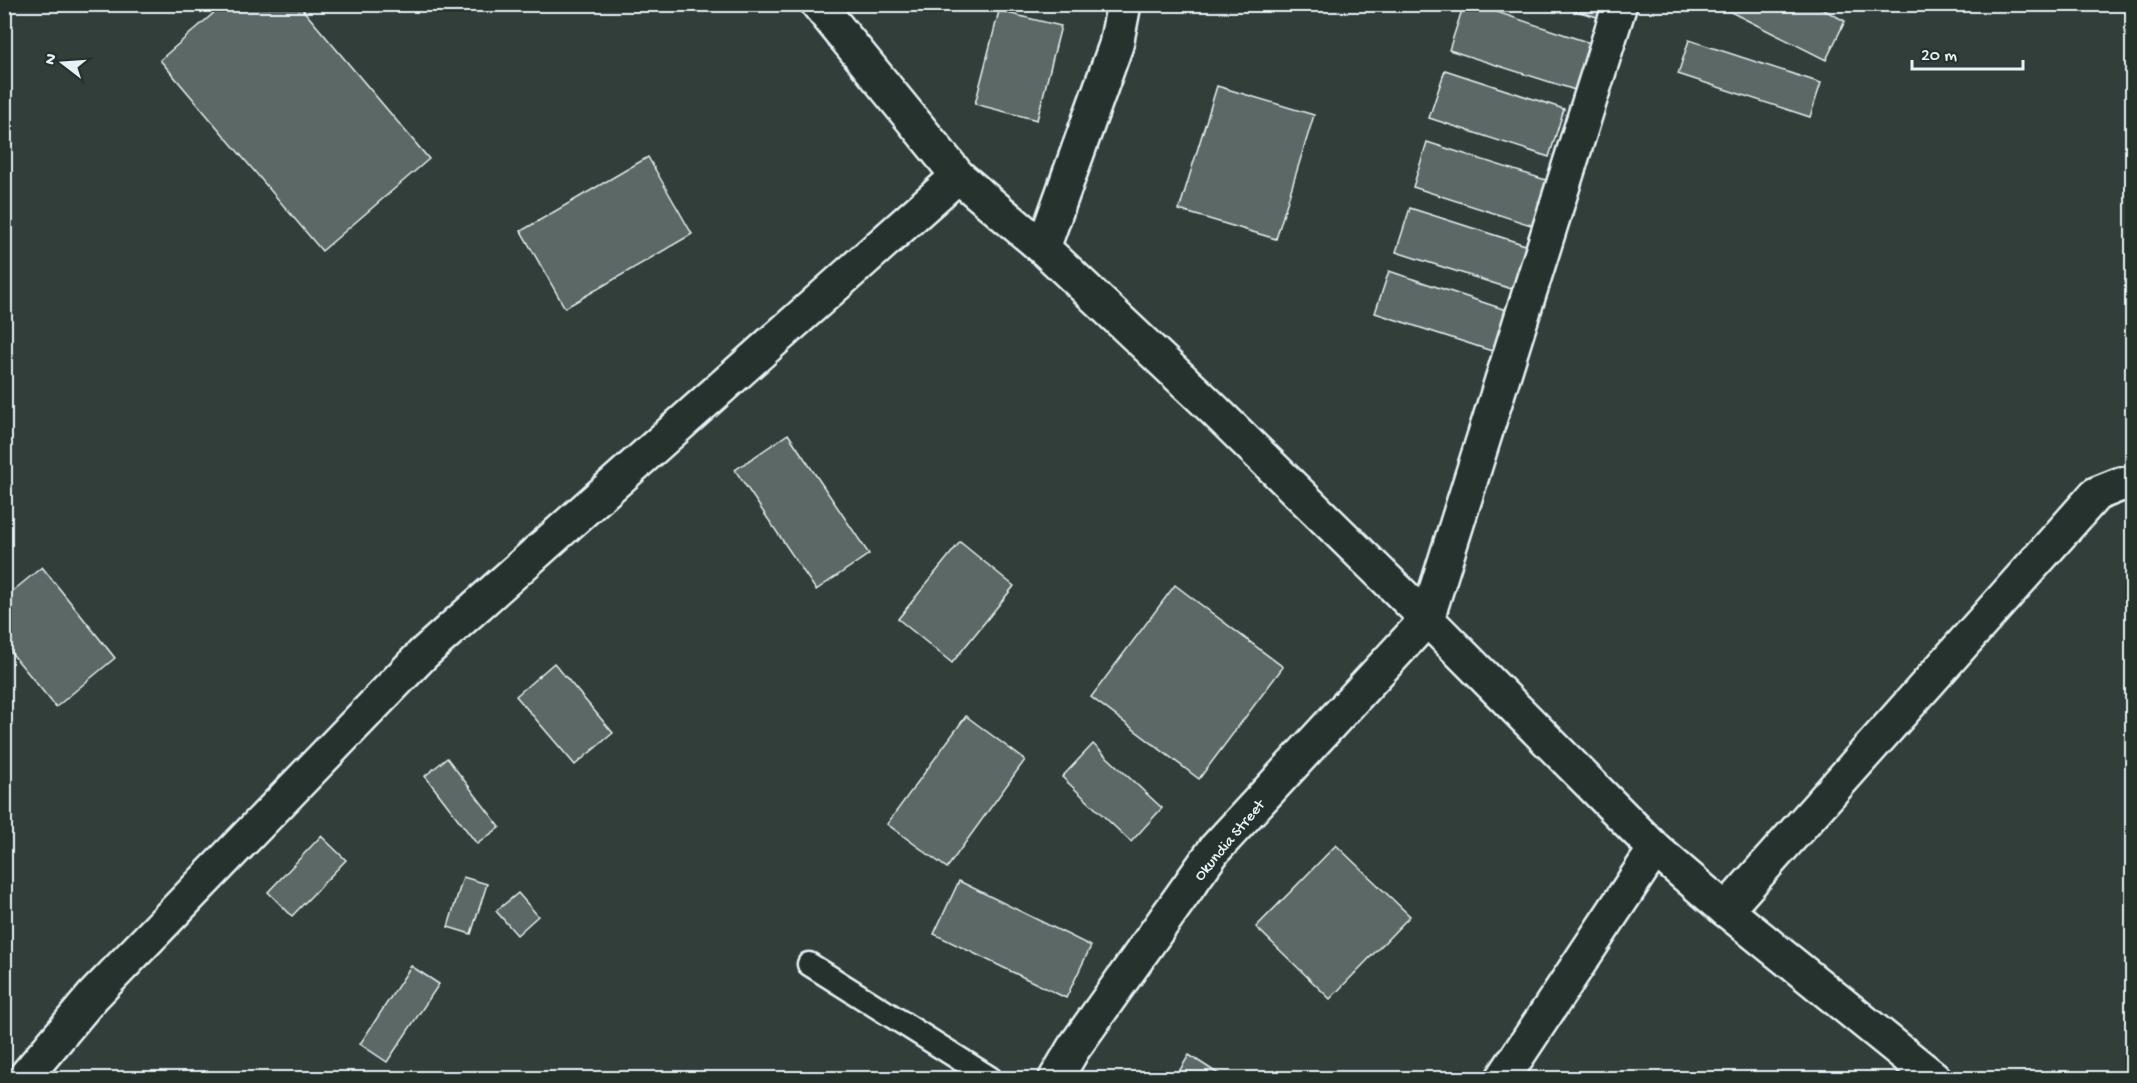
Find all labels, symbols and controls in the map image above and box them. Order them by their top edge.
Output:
north arrow [33,33,93,93]
scale bar [1912,33,2023,71]
text: 20 m [1921,46,1957,67]
text: N [41,51,63,67]
street label: Okundia Street [1191,796,1271,886]

